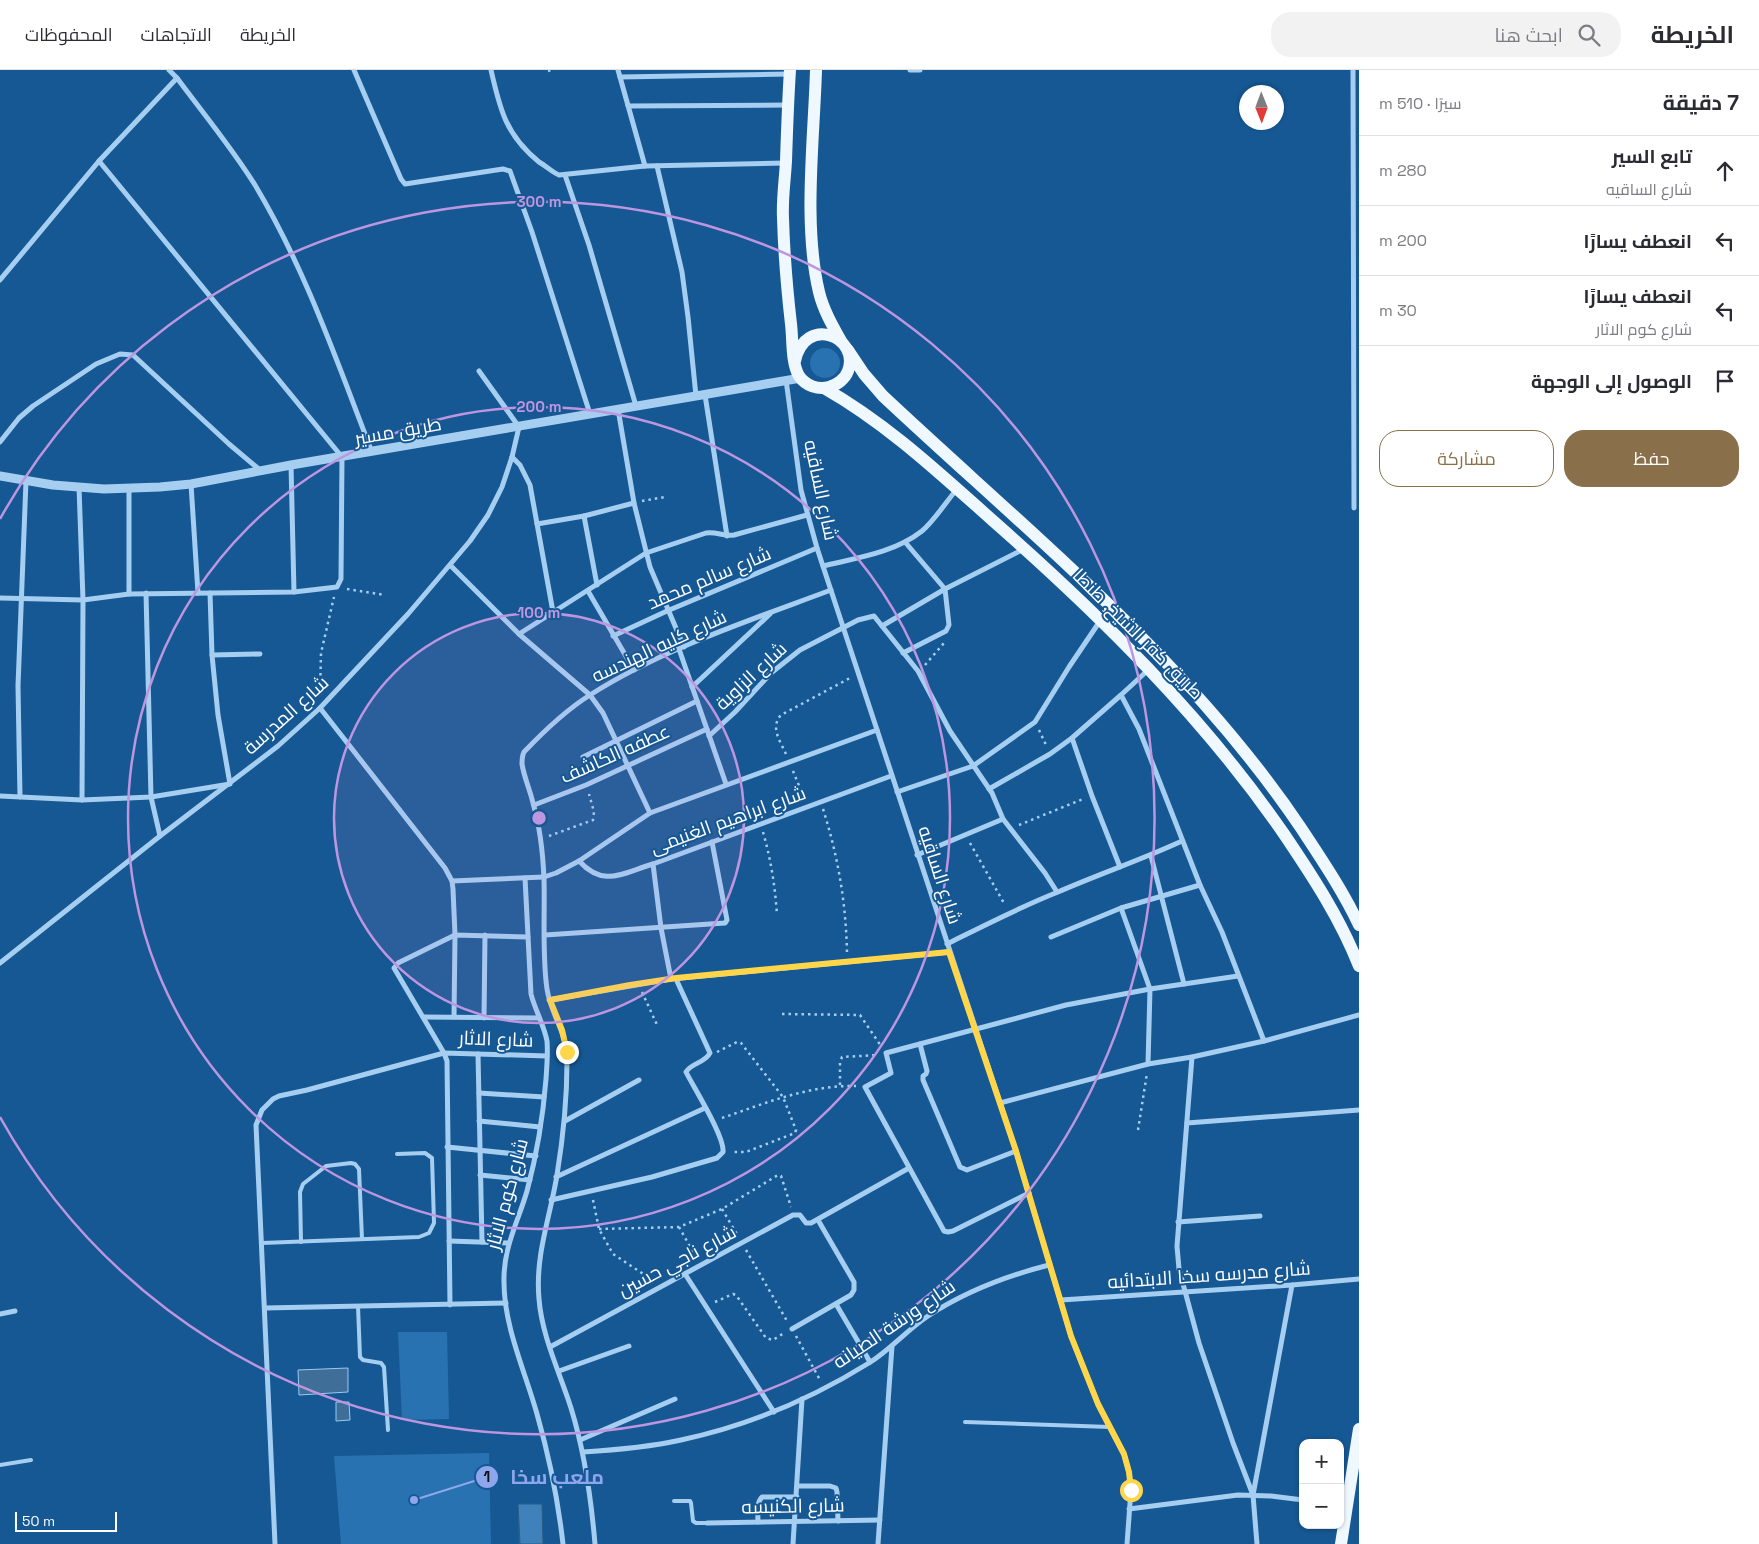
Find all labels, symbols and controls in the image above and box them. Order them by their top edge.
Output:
search box [1271,12,1621,57]
text: الخريطة [1651,19,1734,50]
icon: search [1575,21,1603,49]
text: المحفوظات [25,23,113,46]
text: الاتجاهات [141,23,212,46]
text: الخريطة [240,23,296,46]
text: ابحث هنا [1494,23,1563,48]
north arrow [1239,85,1284,130]
text: 7 دقيقة [1663,89,1739,116]
text: سيرًا · 510 m [1379,93,1461,114]
text: تابع السير [1612,144,1692,169]
icon: ahead [1711,157,1739,185]
text: 280 m [1379,160,1427,181]
text: شارع الساقيه [1606,179,1692,200]
text: 300 m [516,192,562,211]
icon: left [1711,227,1739,255]
text: انعطف يسارًا [1584,229,1692,254]
text: 200 m [1379,230,1427,251]
text: انعطف يسارًا [1584,284,1692,309]
icon: left [1711,297,1739,325]
text: 30 m [1379,300,1417,321]
text: شارع كوم الاثار [1596,319,1692,340]
icon: arrive [1711,367,1739,395]
text: الوصول إلى الوجهة [1531,369,1692,394]
text: 200 m [517,397,561,416]
street label: طريق مسير [351,411,444,451]
button: مشاركة [1379,430,1554,487]
button: حفظ [1564,430,1739,487]
street label: شارع الساقيه [797,437,844,543]
street label: شارع سالم محمد [643,541,775,616]
street label: طريق كفر الشيخ, طنطا [1066,563,1209,706]
text: 100 m [518,603,560,622]
street label: شارع كليه الهندسه [587,604,731,689]
street label: شارع الزاوية [710,636,793,716]
street label: شارع المدرسة [238,670,335,761]
street label: عطفه الكاشف [556,719,674,789]
street label: شارع ابراهيم الغنيمى [647,780,810,861]
centre of rings [530,809,548,827]
street label: شارع الساقيه [911,823,968,928]
street label: شارع الاثار [457,1025,534,1054]
route end [556,1041,579,1064]
street label: شارع كوم الاثار [480,1136,535,1254]
street label: شارع ناجي حسين [614,1219,741,1304]
street label: شارع مدرسه سخا الابتدائيه [1107,1255,1311,1296]
street label: شارع ورشة الصيانه [828,1274,961,1375]
map controls [1299,1439,1344,1529]
button: + [1299,1439,1344,1484]
callout: ملعب سخا [475,1459,613,1494]
text: ملعب سخا [510,1464,604,1490]
text: 1 [484,1467,490,1486]
route start [1120,1479,1143,1502]
button: − [1299,1484,1344,1529]
street label: شارع الكنيسه [741,1493,845,1520]
scale bar [15,1509,118,1532]
text: 50 m [22,1512,55,1530]

